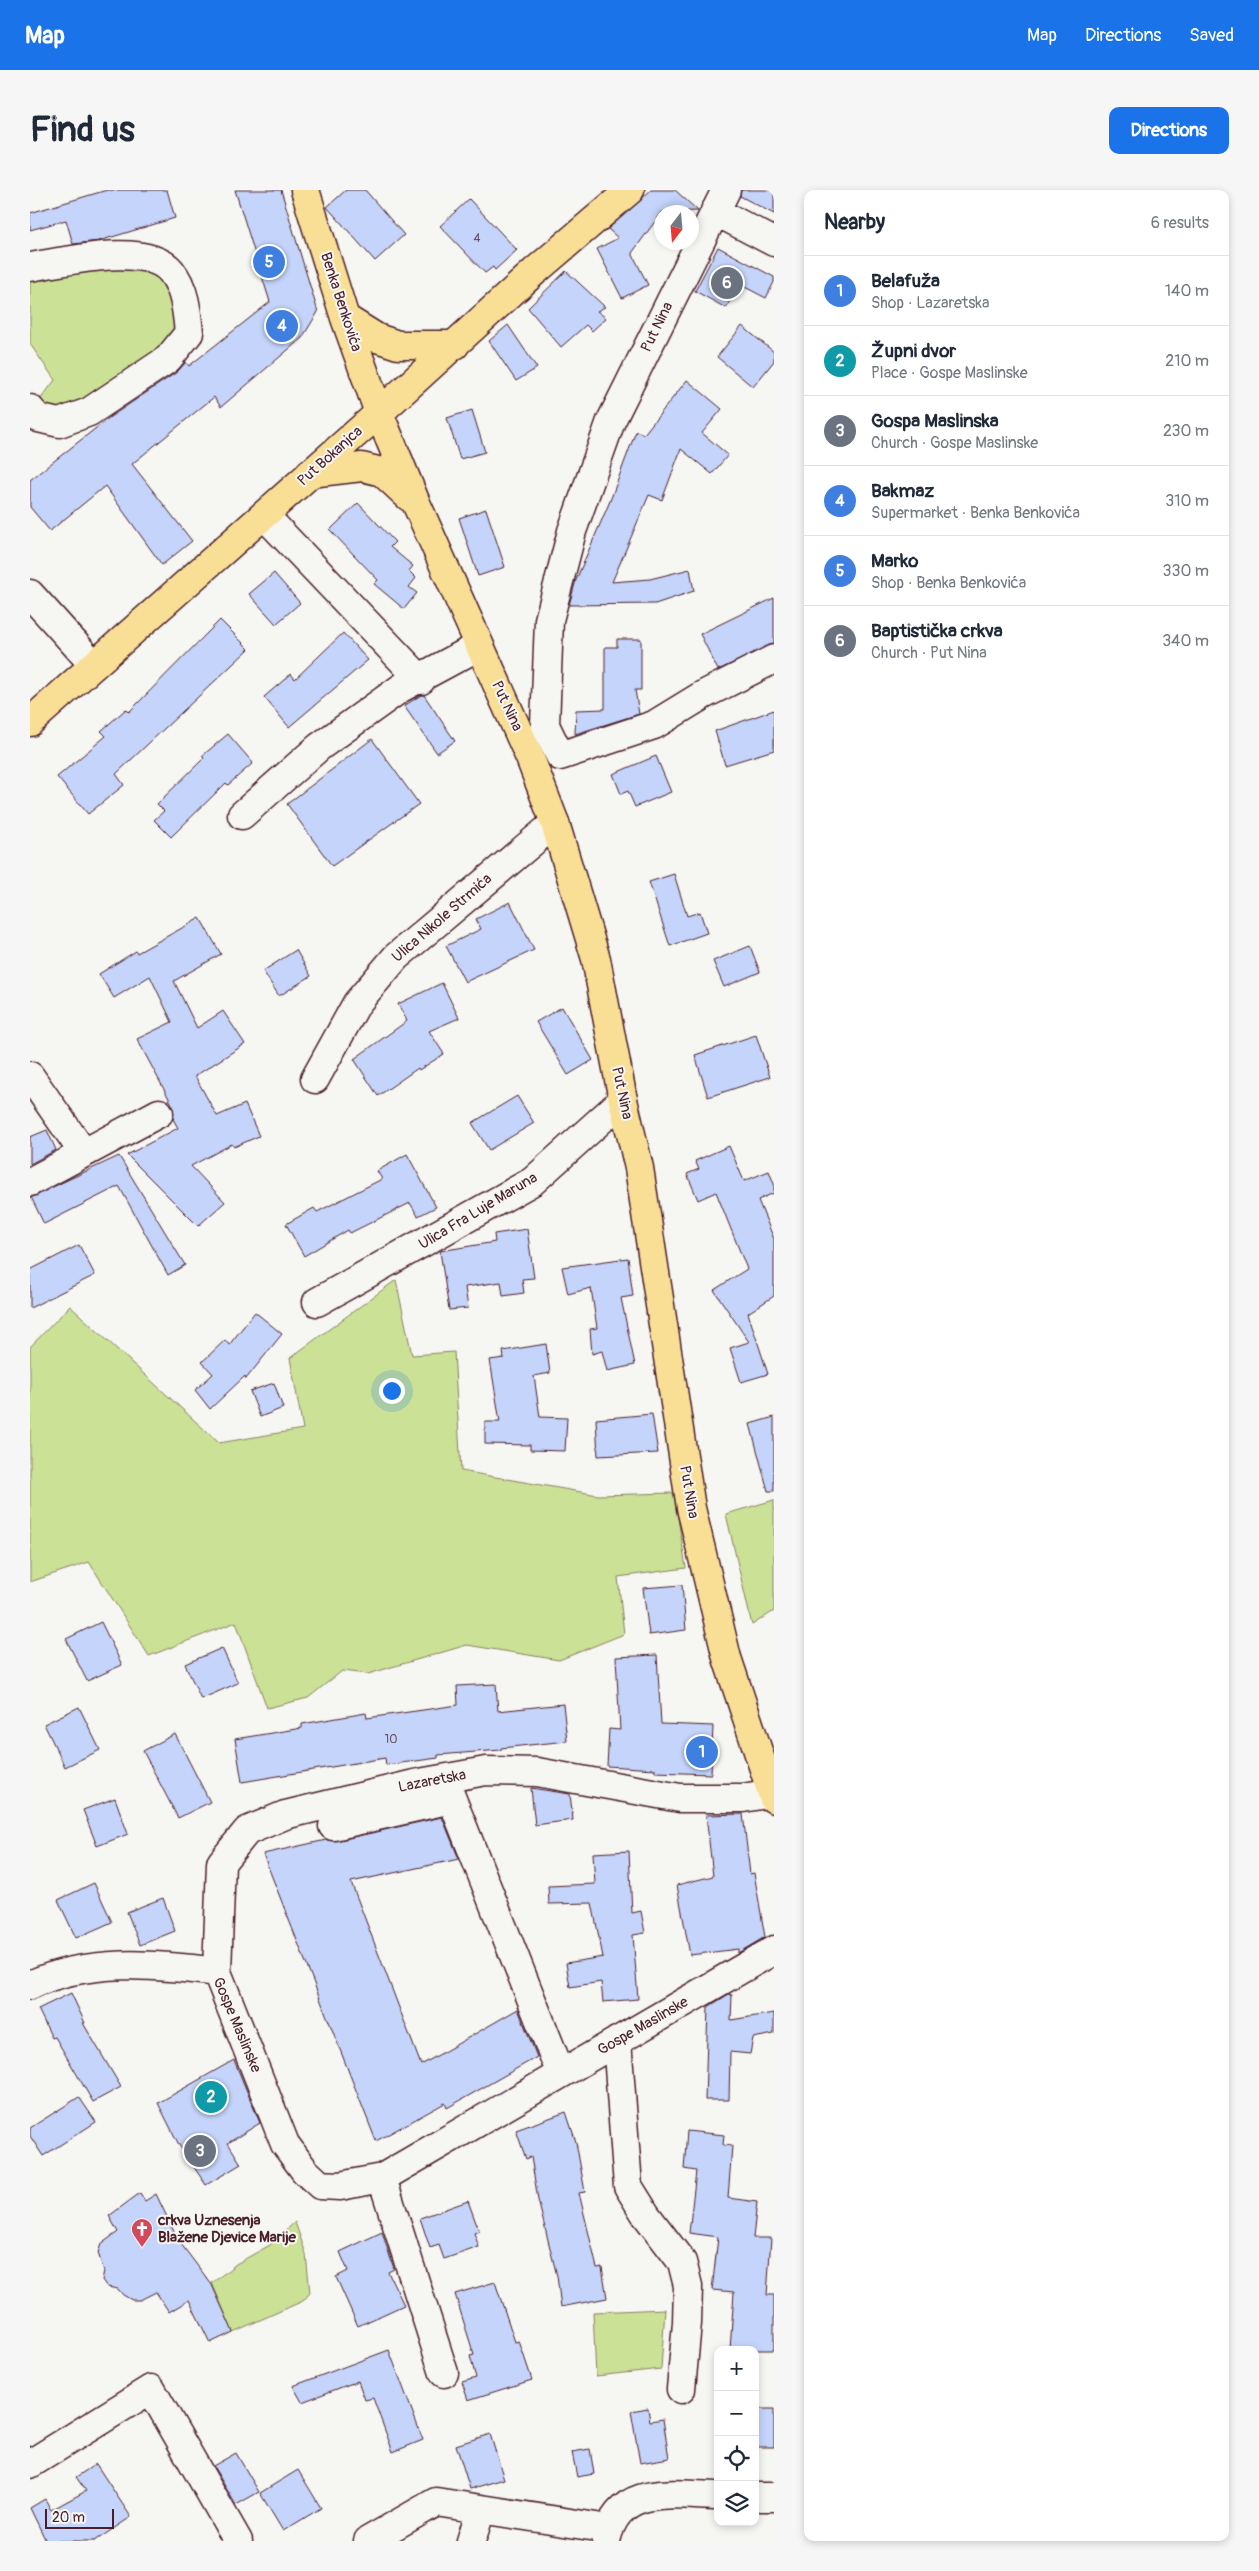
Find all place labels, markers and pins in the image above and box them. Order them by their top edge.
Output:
pin: 5 [253,243,285,281]
pin: 6 [711,264,743,302]
pin: 4 [266,307,298,345]
pin: 1 [686,1733,718,1771]
pin: 2 [195,2078,227,2116]
pin: 3 [184,2132,216,2170]
place label: crkva Uznesenja Blažene Djevice Marije [157,2211,297,2247]
church icon: crkva Uznesenja Blažene Djevice Marije [130,2217,154,2248]

